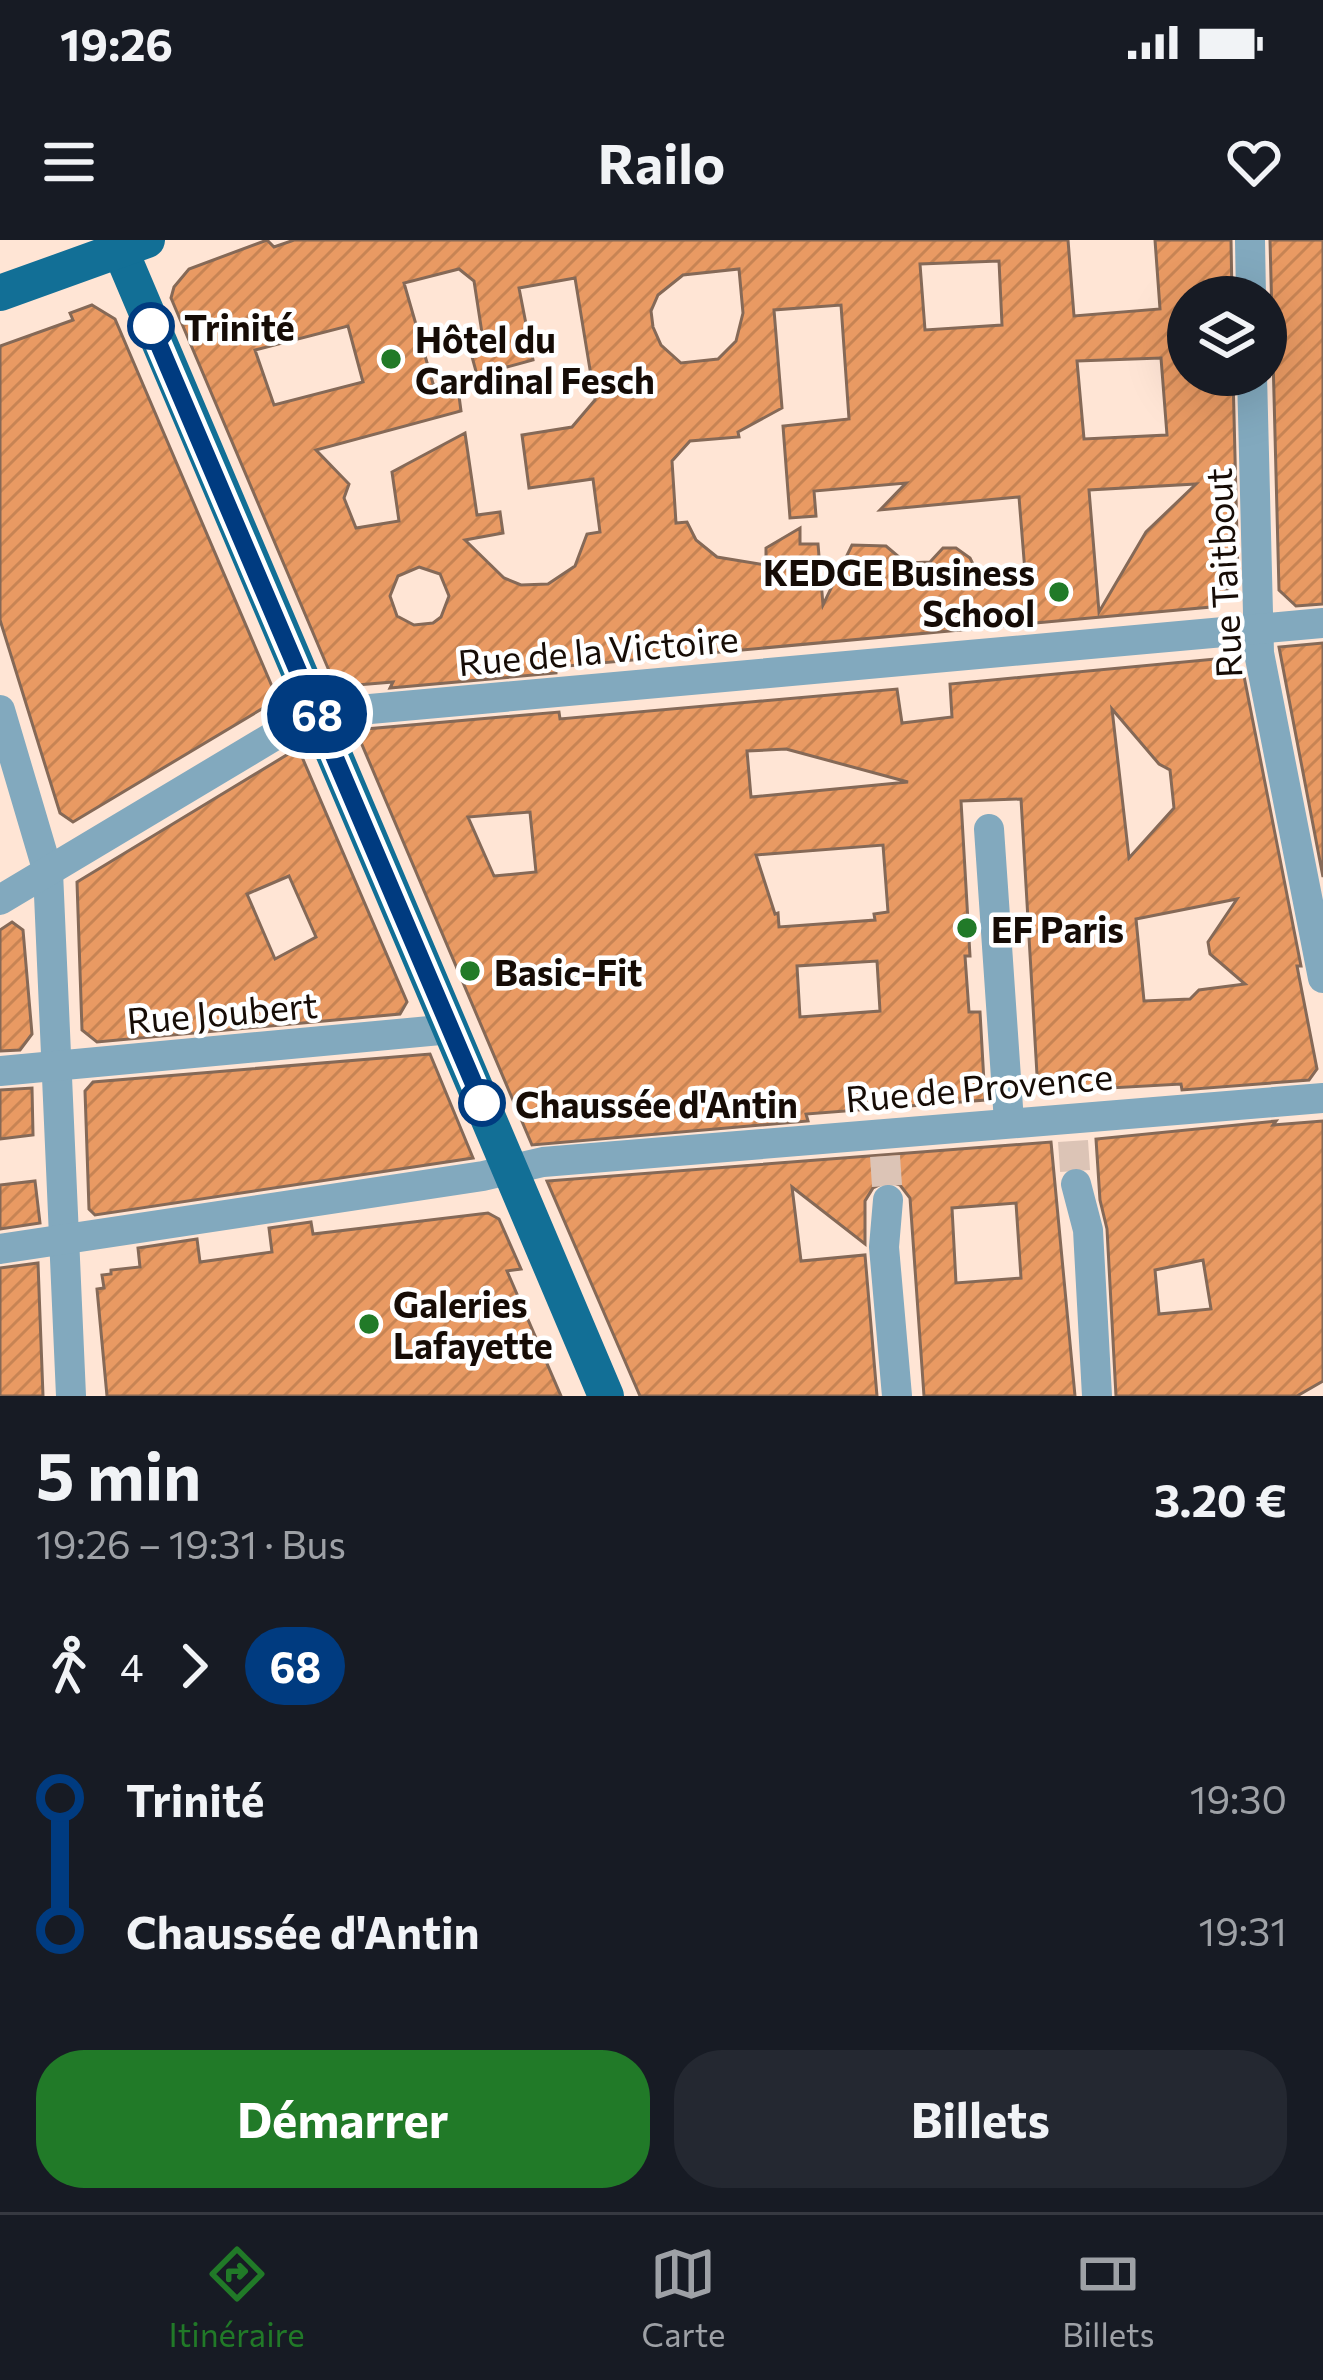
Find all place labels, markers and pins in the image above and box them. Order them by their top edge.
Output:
marker: Trinité [129,304,173,348]
place label: Trinité [184,304,295,348]
place label: Hôtel du Cardinal Fesch [415,316,655,401]
marker: Hôtel du Cardinal Fesch [378,346,404,372]
place label: KEDGE Business School [763,549,1035,634]
marker: KEDGE Business School [1046,579,1072,605]
place label: EF Paris [991,906,1124,950]
marker: EF Paris [954,915,980,941]
place label: Basic-Fit [494,949,642,993]
marker: Basic-Fit [457,958,483,984]
marker: Chaussée d'Antin [460,1081,504,1125]
place label: Chaussée d'Antin [515,1081,798,1125]
place label: Galeries Lafayette [393,1281,553,1366]
marker: Galeries Lafayette [356,1311,382,1337]

